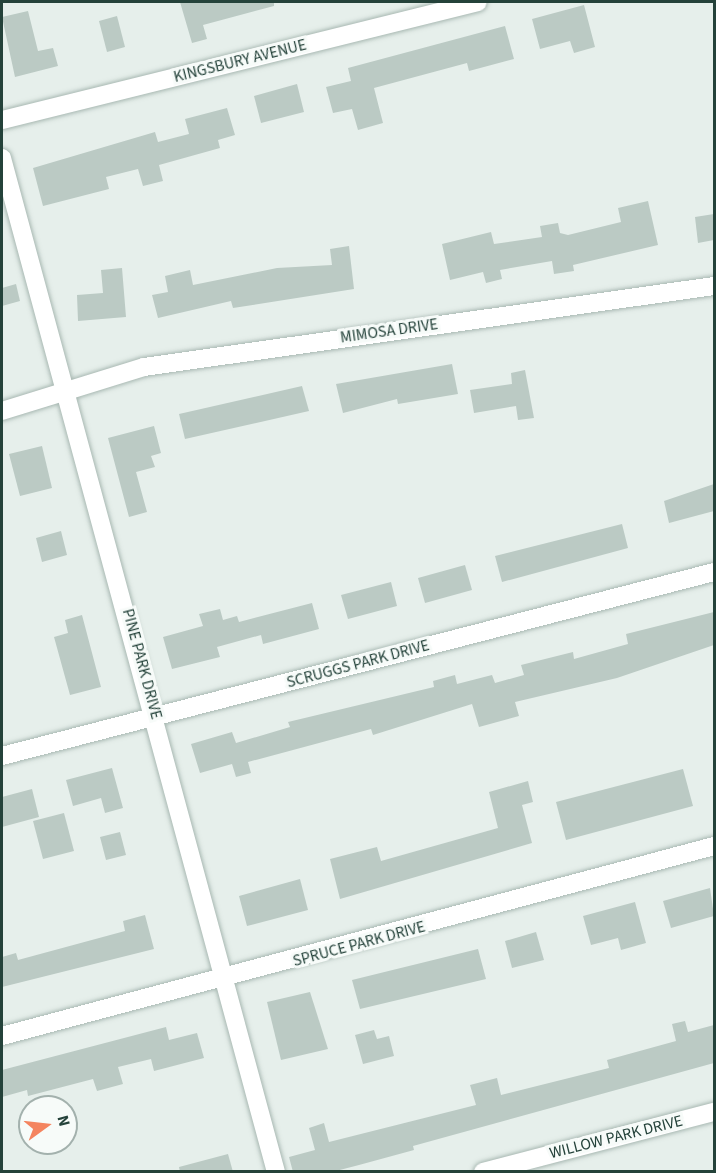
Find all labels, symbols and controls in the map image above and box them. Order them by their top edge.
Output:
street label: KINGSBURY AVENUE [172,35,308,87]
street label: MIMOSA DRIVE [339,315,439,347]
street label: PINE PARK DRIVE [118,607,166,721]
street label: SCRUGGS PARK DRIVE [285,636,431,692]
street label: SPRUCE PARK DRIVE [291,917,427,971]
north arrow [18,1095,78,1155]
street label: WILLOW PARK DRIVE [547,1111,685,1163]
text: N [51,1113,75,1129]

